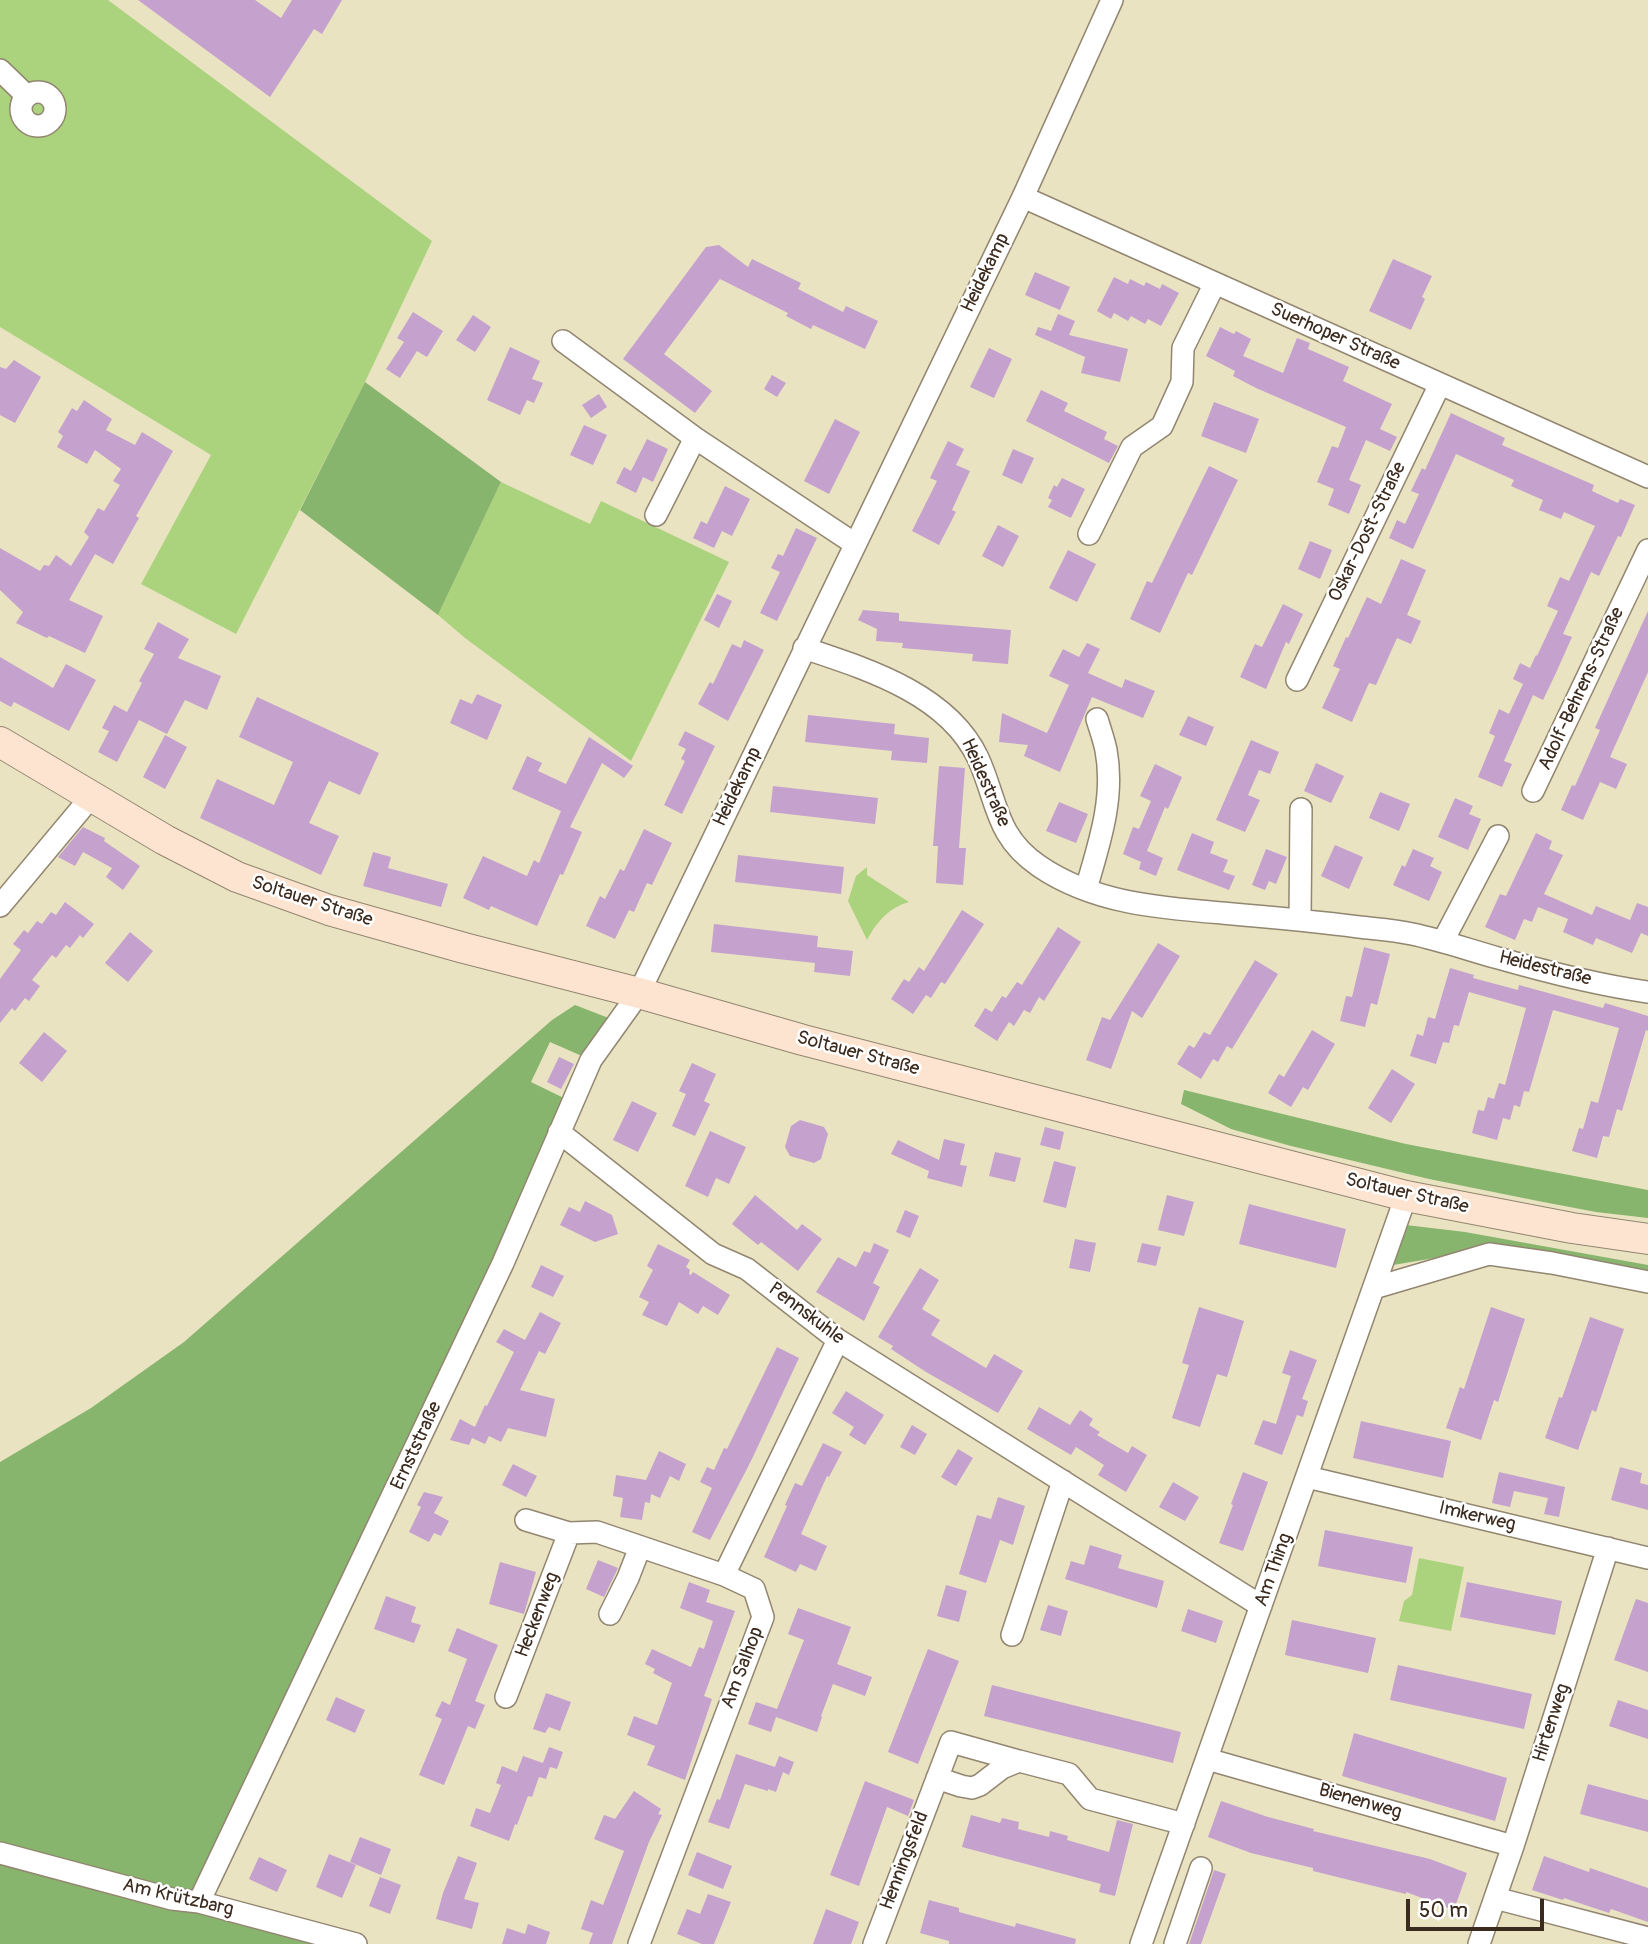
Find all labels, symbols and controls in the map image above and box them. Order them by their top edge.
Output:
street label: Heidekamp [957,230,1015,316]
street label: Suerhoper Straße [1267,298,1403,376]
street label: Oskar-Dost-Straße [1324,458,1412,606]
street label: Adolf-Behrens-Straße [1534,604,1630,774]
street label: Heidestraße [955,735,1015,831]
street label: Heidekamp [709,744,767,830]
street label: Soltauer Straße [249,872,375,932]
street label: Heidestraße [1496,947,1594,991]
street label: Soltauer Straße [794,1027,922,1081]
street label: Soltauer Straße [1343,1169,1471,1219]
street label: Pennskuhle [763,1278,849,1350]
street label: Ernststraße [387,1398,447,1494]
street label: Imkerweg [1436,1497,1518,1537]
street label: Am Thing [1250,1530,1298,1610]
street label: Heckenweg [511,1569,565,1661]
street label: Am Salhop [717,1624,769,1712]
street label: Hirtenweg [1529,1681,1575,1765]
street label: Bienenweg [1316,1779,1404,1825]
street label: Henningsfeld [876,1809,934,1913]
street label: Am Krützbarg [120,1874,236,1922]
scale bar [1410,1884,1548,1928]
text: 50 m [1419,1897,1468,1924]

